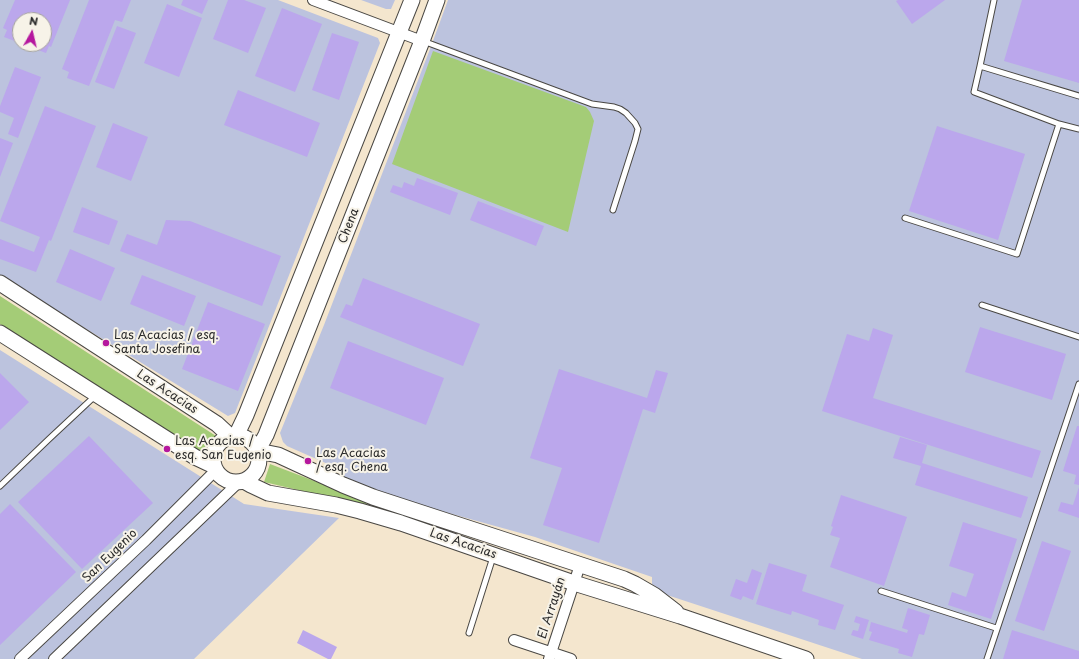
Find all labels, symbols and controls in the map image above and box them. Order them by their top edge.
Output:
north arrow [12,12,52,52]
text: N [28,12,39,30]
street label: Chena [336,206,362,246]
place label: Las Acacias / esq. Santa Josefina [114,329,219,357]
marker: Las Acacias / esq. Santa Josefina [101,338,111,348]
street label: Las Acacias [134,367,200,417]
place label: Las Acacias / esq. San Eugenio [175,435,271,463]
marker: Las Acacias / esq. San Eugenio [162,444,172,454]
place label: Las Acacias / esq. Chena [316,447,388,475]
marker: Las Acacias / esq. Chena [303,456,313,466]
street label: San Eugenio [80,526,140,586]
street label: Las Acacias [428,526,498,562]
street label: El Arrayán [535,575,569,641]

